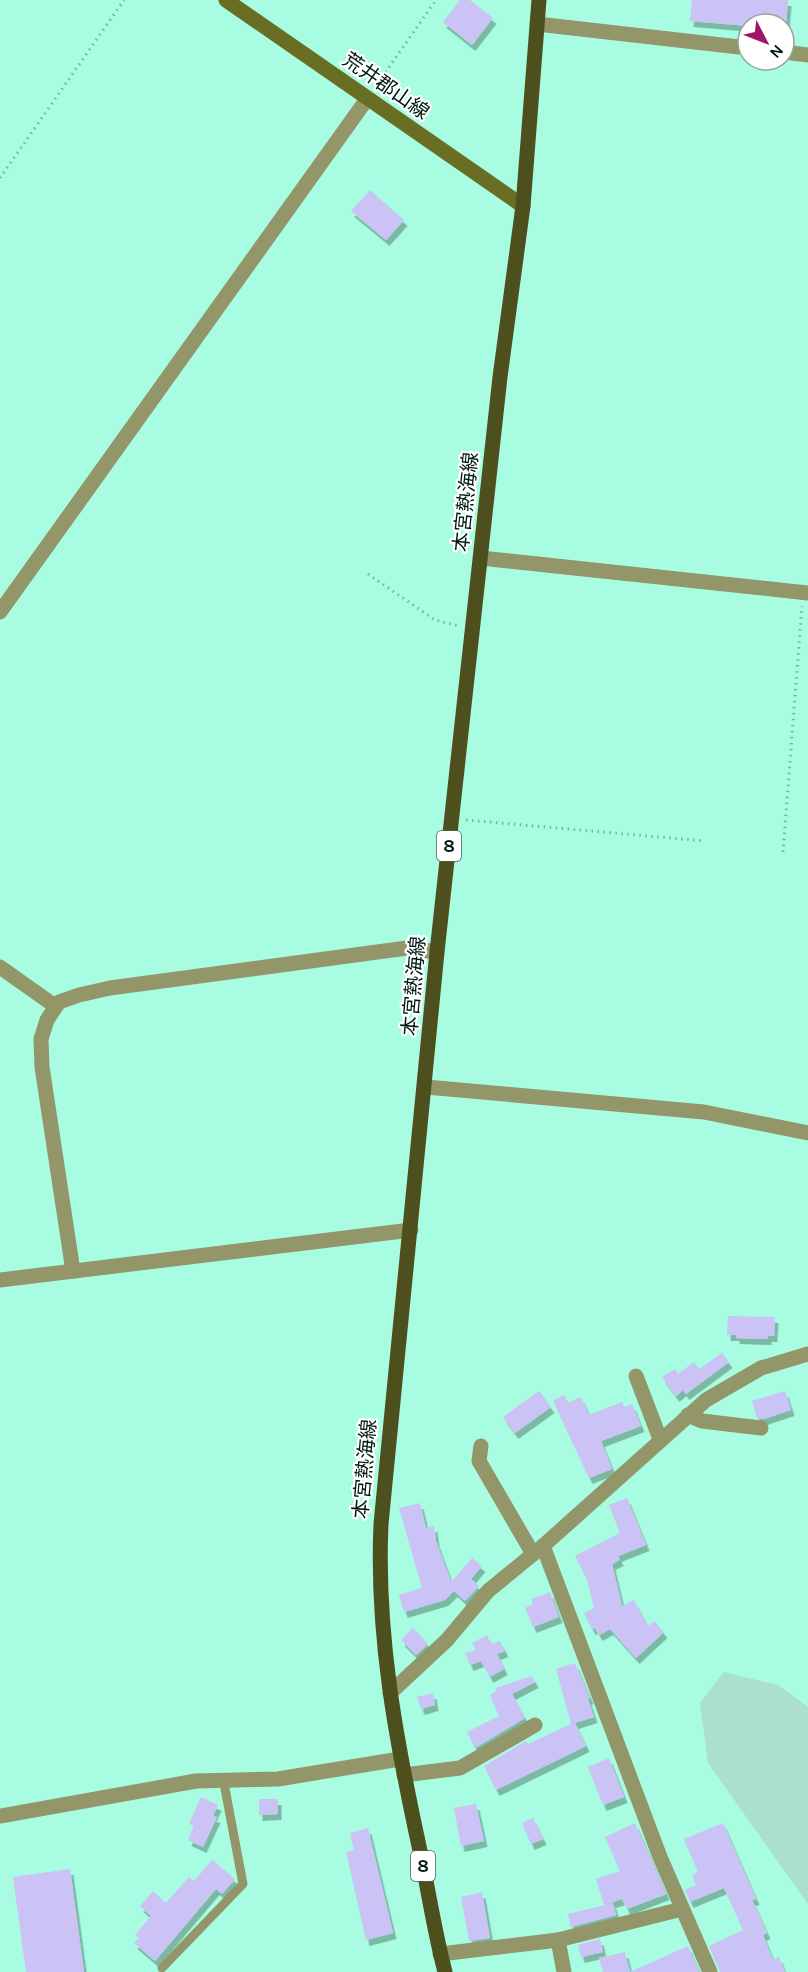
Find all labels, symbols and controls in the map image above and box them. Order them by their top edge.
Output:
north arrow [736,12,796,72]
text: N [766,41,788,62]
street label: 荒井郡山線 [338,48,434,124]
street label: 本宮熱海線 [449,451,483,553]
road number: 8 [437,831,461,861]
street label: 本宮熱海線 [398,935,430,1037]
street label: 本宮熱海線 [349,1418,381,1520]
road number: 8 [411,1851,435,1881]

